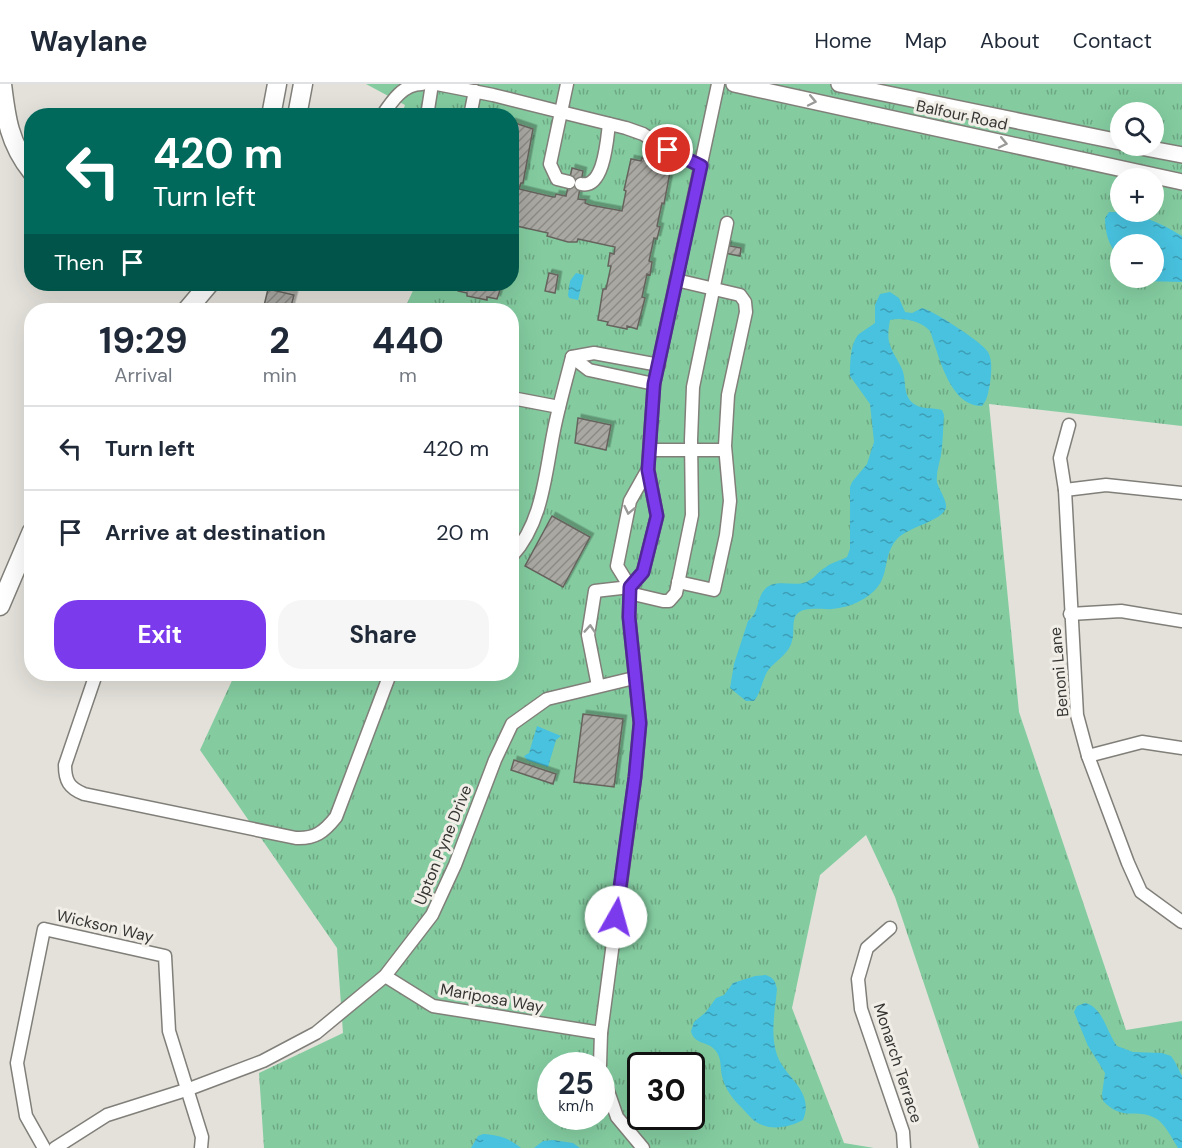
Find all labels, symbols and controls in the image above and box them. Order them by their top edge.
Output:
text: Waylane [30,23,148,60]
text: Home [814,27,872,55]
text: Map [905,27,947,55]
text: About [980,27,1040,55]
text: Contact [1073,27,1152,55]
one-way arrow [807,94,817,107]
street label: Balfour Road [914,95,1010,135]
map controls [1110,102,1164,288]
button: search [1110,102,1164,156]
pin [642,124,693,175]
text: 420 m [153,126,283,181]
icon: left [54,132,132,210]
icon: arrive [651,133,684,166]
one-way arrow [997,135,1007,148]
button: + [1110,168,1164,222]
text: Turn left [153,179,256,214]
button: − [1110,234,1164,288]
icon: arrive [116,246,149,279]
text: Then [54,248,104,277]
text: 19:29 [99,317,188,364]
text: 2 [269,317,290,364]
text: 440 [372,317,444,364]
text: Arrival [114,362,172,388]
text: min [263,362,297,388]
text: m [399,362,417,388]
icon: left [54,432,87,465]
text: Turn left [105,434,195,463]
text: 420 m [423,434,489,463]
one-way arrow [623,505,636,515]
icon: arrive [54,516,87,549]
text: Arrive at destination [105,518,326,547]
text: 20 m [436,518,489,547]
button: Exit [54,600,266,669]
button: Share [278,600,489,669]
one-way arrow [583,624,596,633]
street label: Benoni Lane [1045,626,1073,718]
street label: Upton Pyne Drive [409,782,477,908]
position arrow [584,885,648,949]
street label: Wickson Way [54,905,156,947]
street label: Mariposa Way [439,979,545,1017]
street label: Monarch Terrace [869,1001,927,1125]
speed limit sign: 30 [627,1052,705,1130]
text: 25 [558,1064,594,1103]
text: km/h [558,1096,594,1116]

